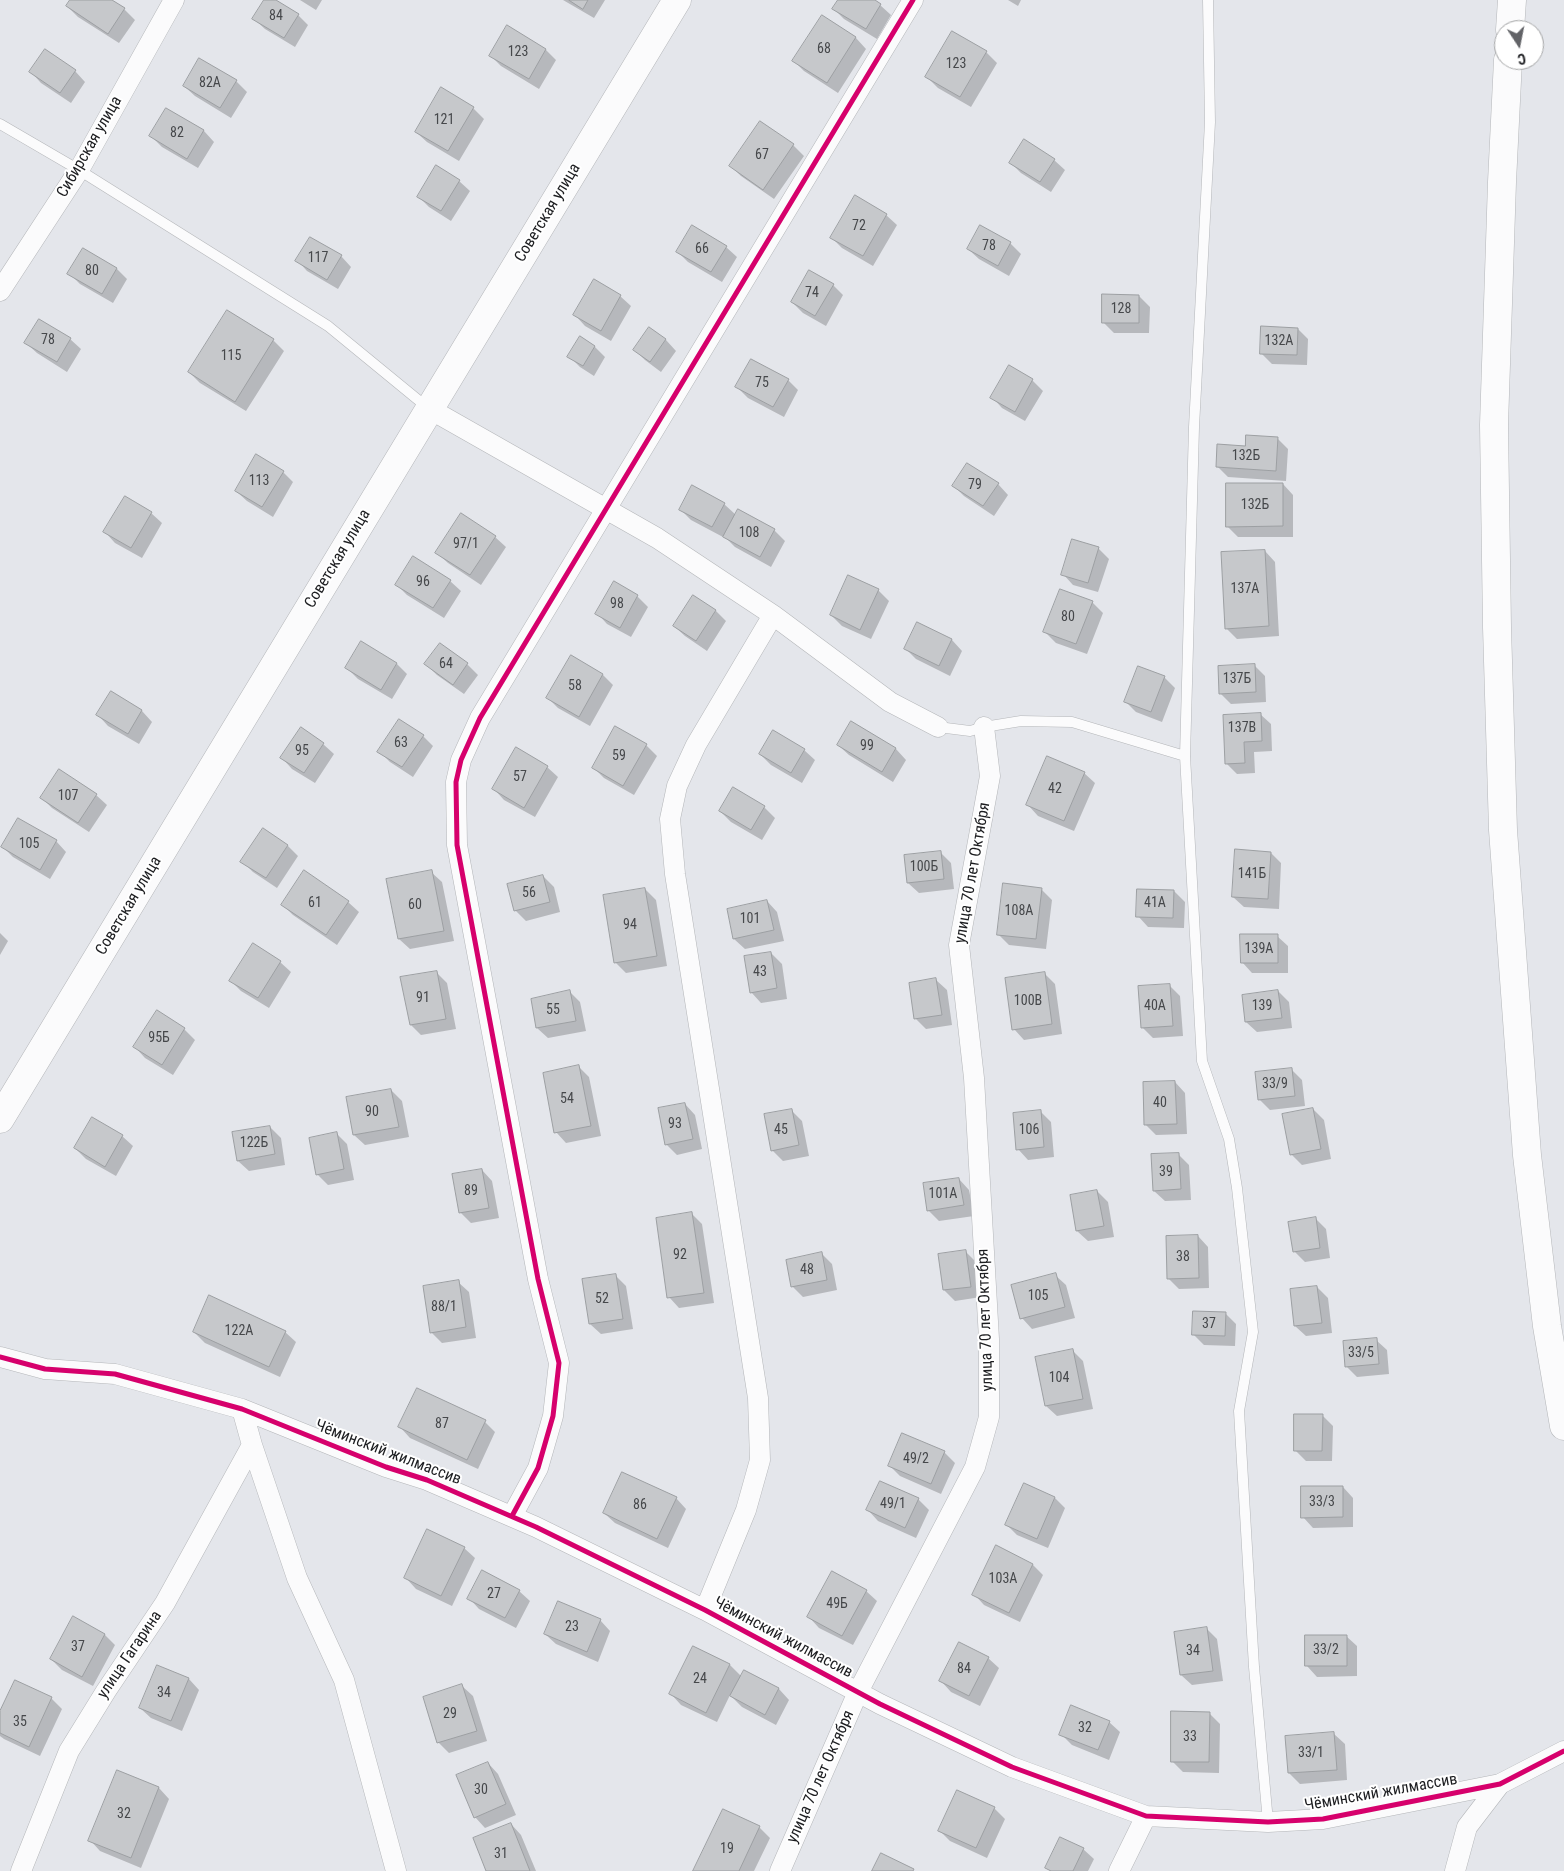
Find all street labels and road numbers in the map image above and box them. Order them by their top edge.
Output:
street label: Сибирская улица [53,93,127,201]
street label: Советская улица [511,160,585,266]
street label: Советская улица [301,506,375,612]
street label: улица 70 лет Октября [951,801,995,945]
street label: Советская улица [92,853,166,959]
street label: улица 70 лет Октября [974,1248,998,1392]
street label: Чёминский жилмассив [312,1416,464,1490]
street label: Чёминский жилмассив [710,1593,856,1683]
street label: улица Гагарина [94,1607,166,1703]
street label: улица 70 лет Октября [783,1708,859,1846]
street label: Чёминский жилмассив [1303,1770,1459,1816]

